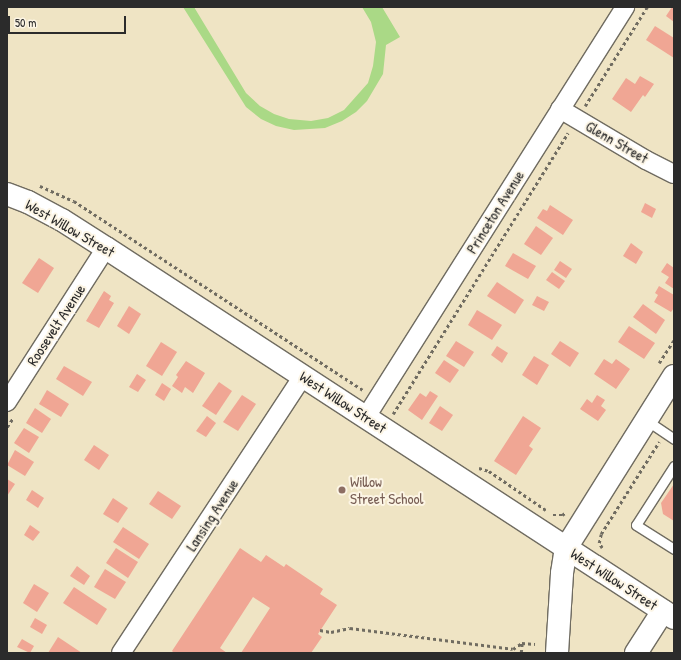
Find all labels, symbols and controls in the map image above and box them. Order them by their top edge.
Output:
scale bar [10,8,128,34]
text: 50 m [15,14,36,31]
street label: Glenn Street [583,117,651,167]
street label: Princeton Avenue [462,167,528,257]
street label: West Willow Street [22,195,118,261]
street label: Roosevelt Avenue [23,281,89,369]
street label: West Willow Street [296,367,390,437]
place label: Willow Street School [350,472,423,507]
street label: Lansing Avenue [182,476,242,554]
marker: Willow Street School [337,485,347,495]
street label: West Willow Street [567,544,661,614]

